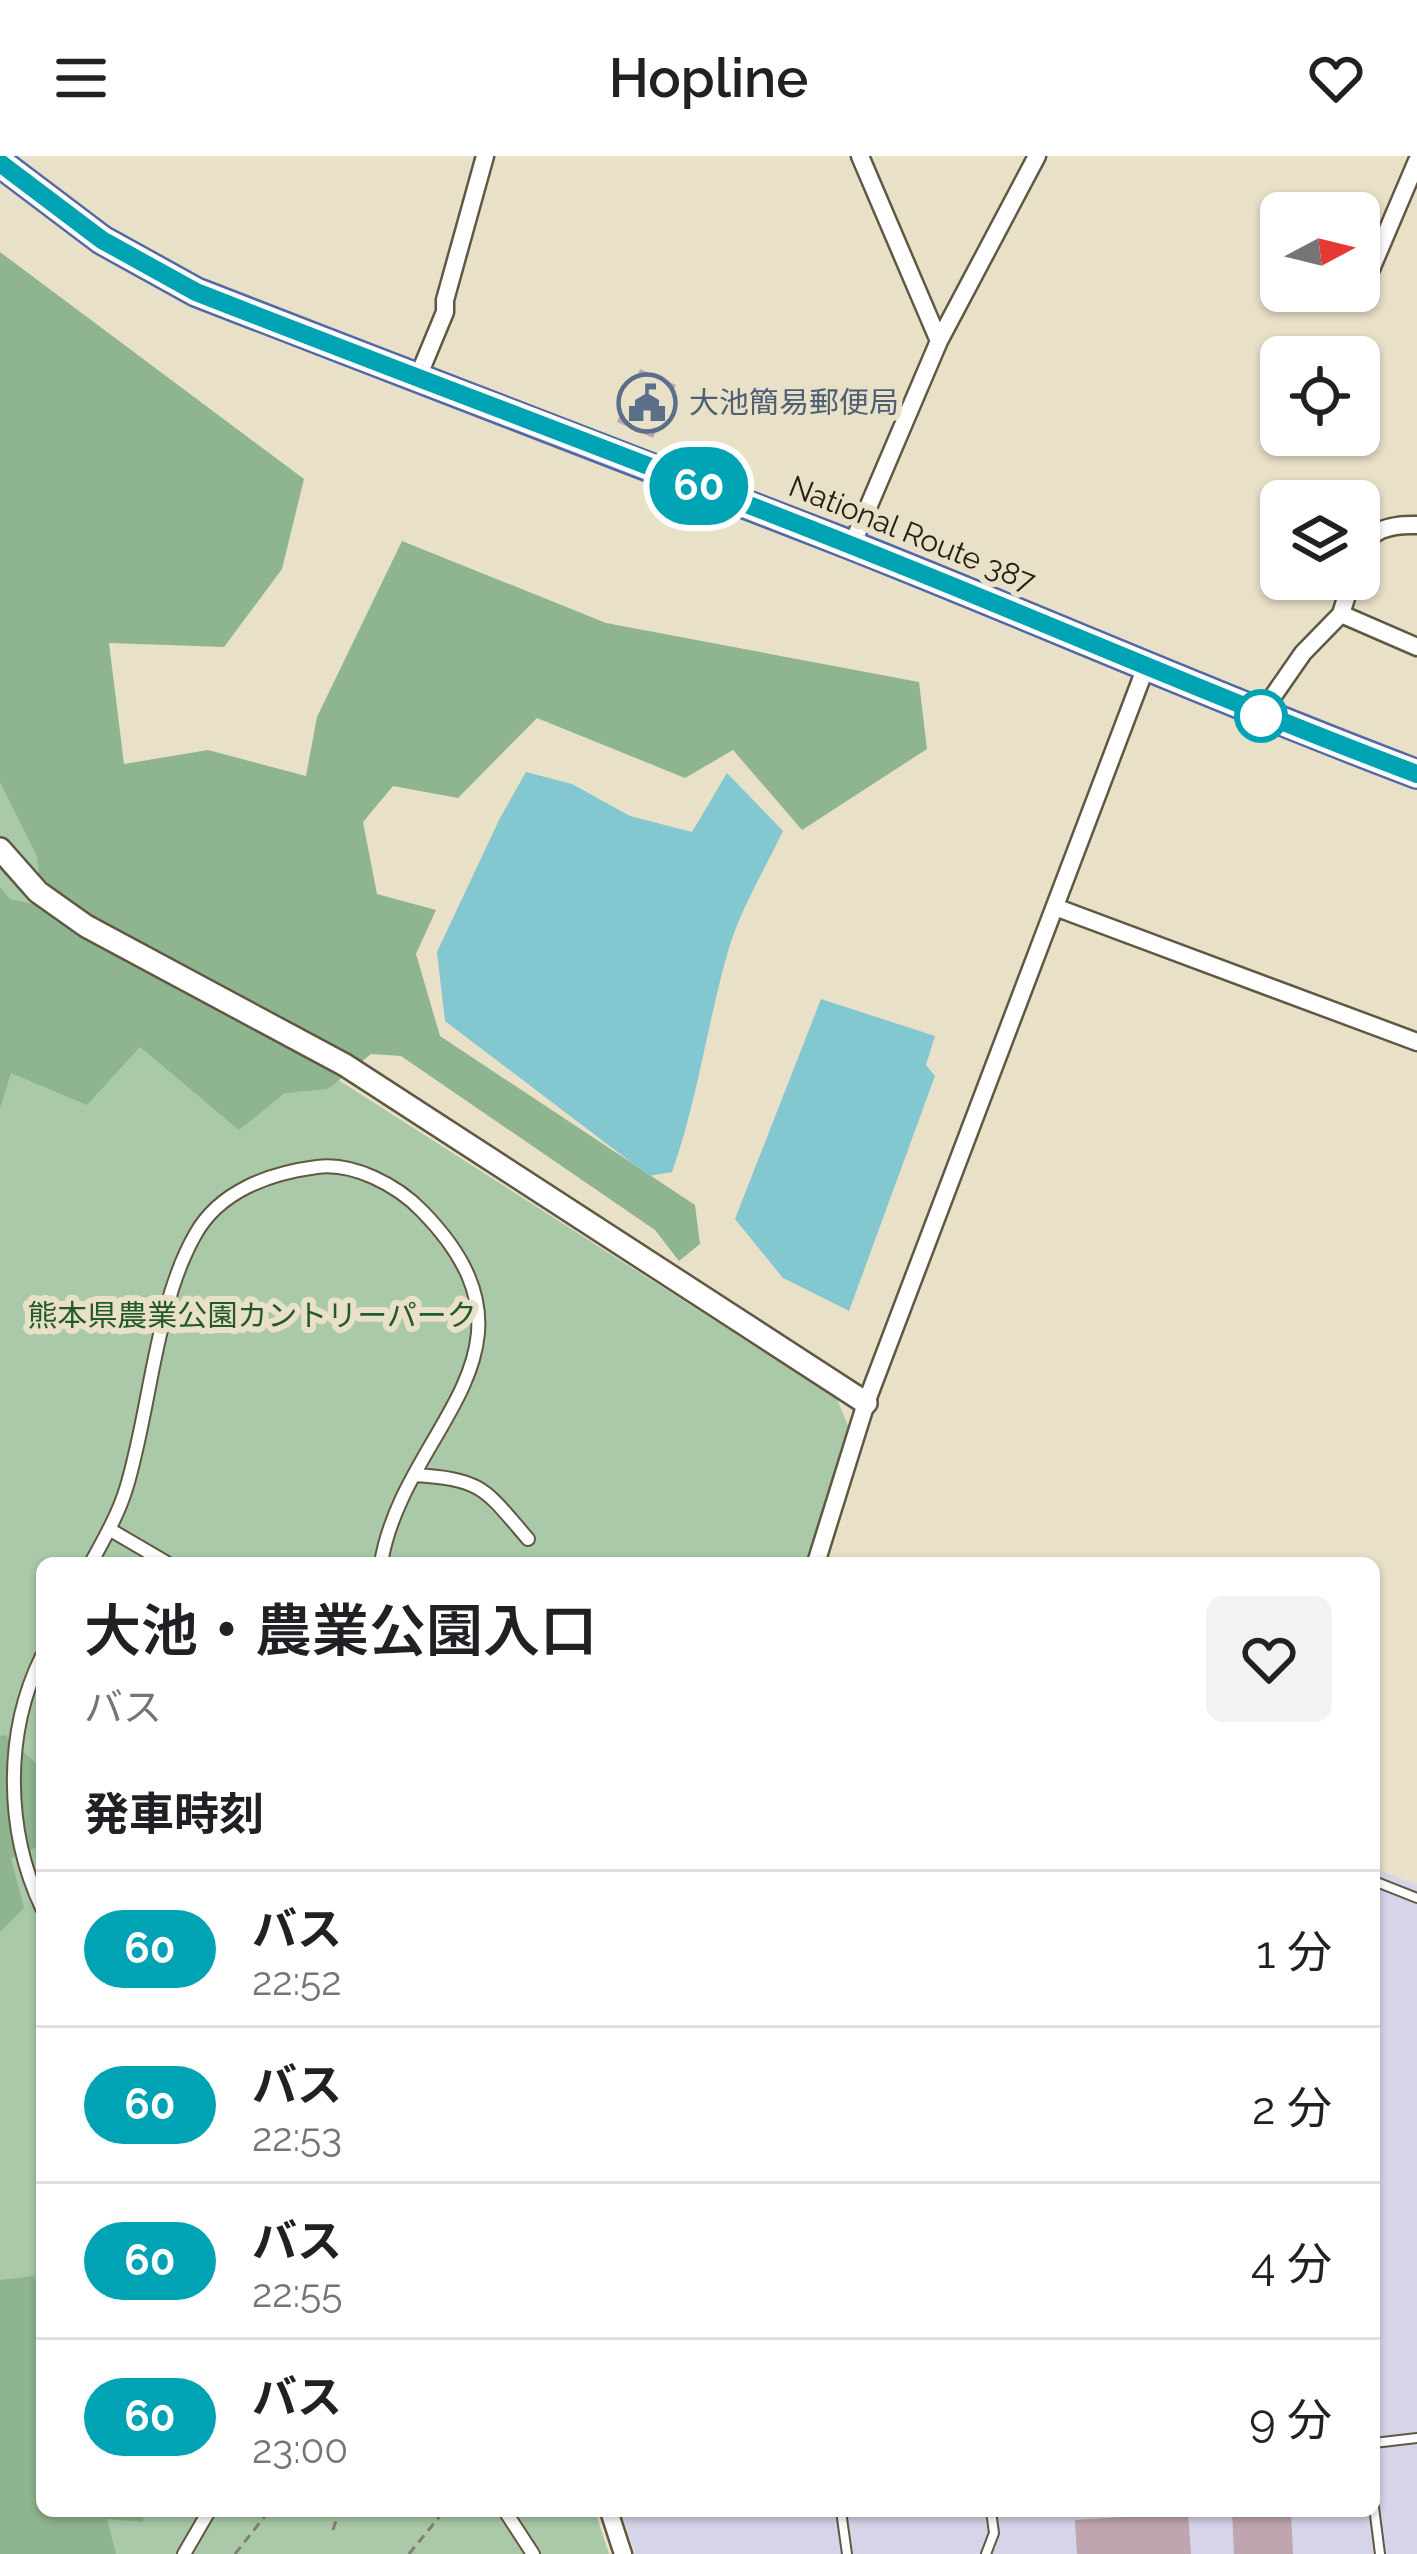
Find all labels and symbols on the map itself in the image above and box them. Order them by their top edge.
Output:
north arrow [1260,192,1380,312]
public building icon: 大池簡易郵便局 [616,372,678,434]
place label: 大池簡易郵便局 [689,385,899,420]
line badge: 60 [645,447,753,525]
street label: National Route 387 [784,468,1040,599]
unlabelled marker [1236,691,1286,741]
park label: 熊本県農業公園カントリーパーク [27,1298,477,1333]

